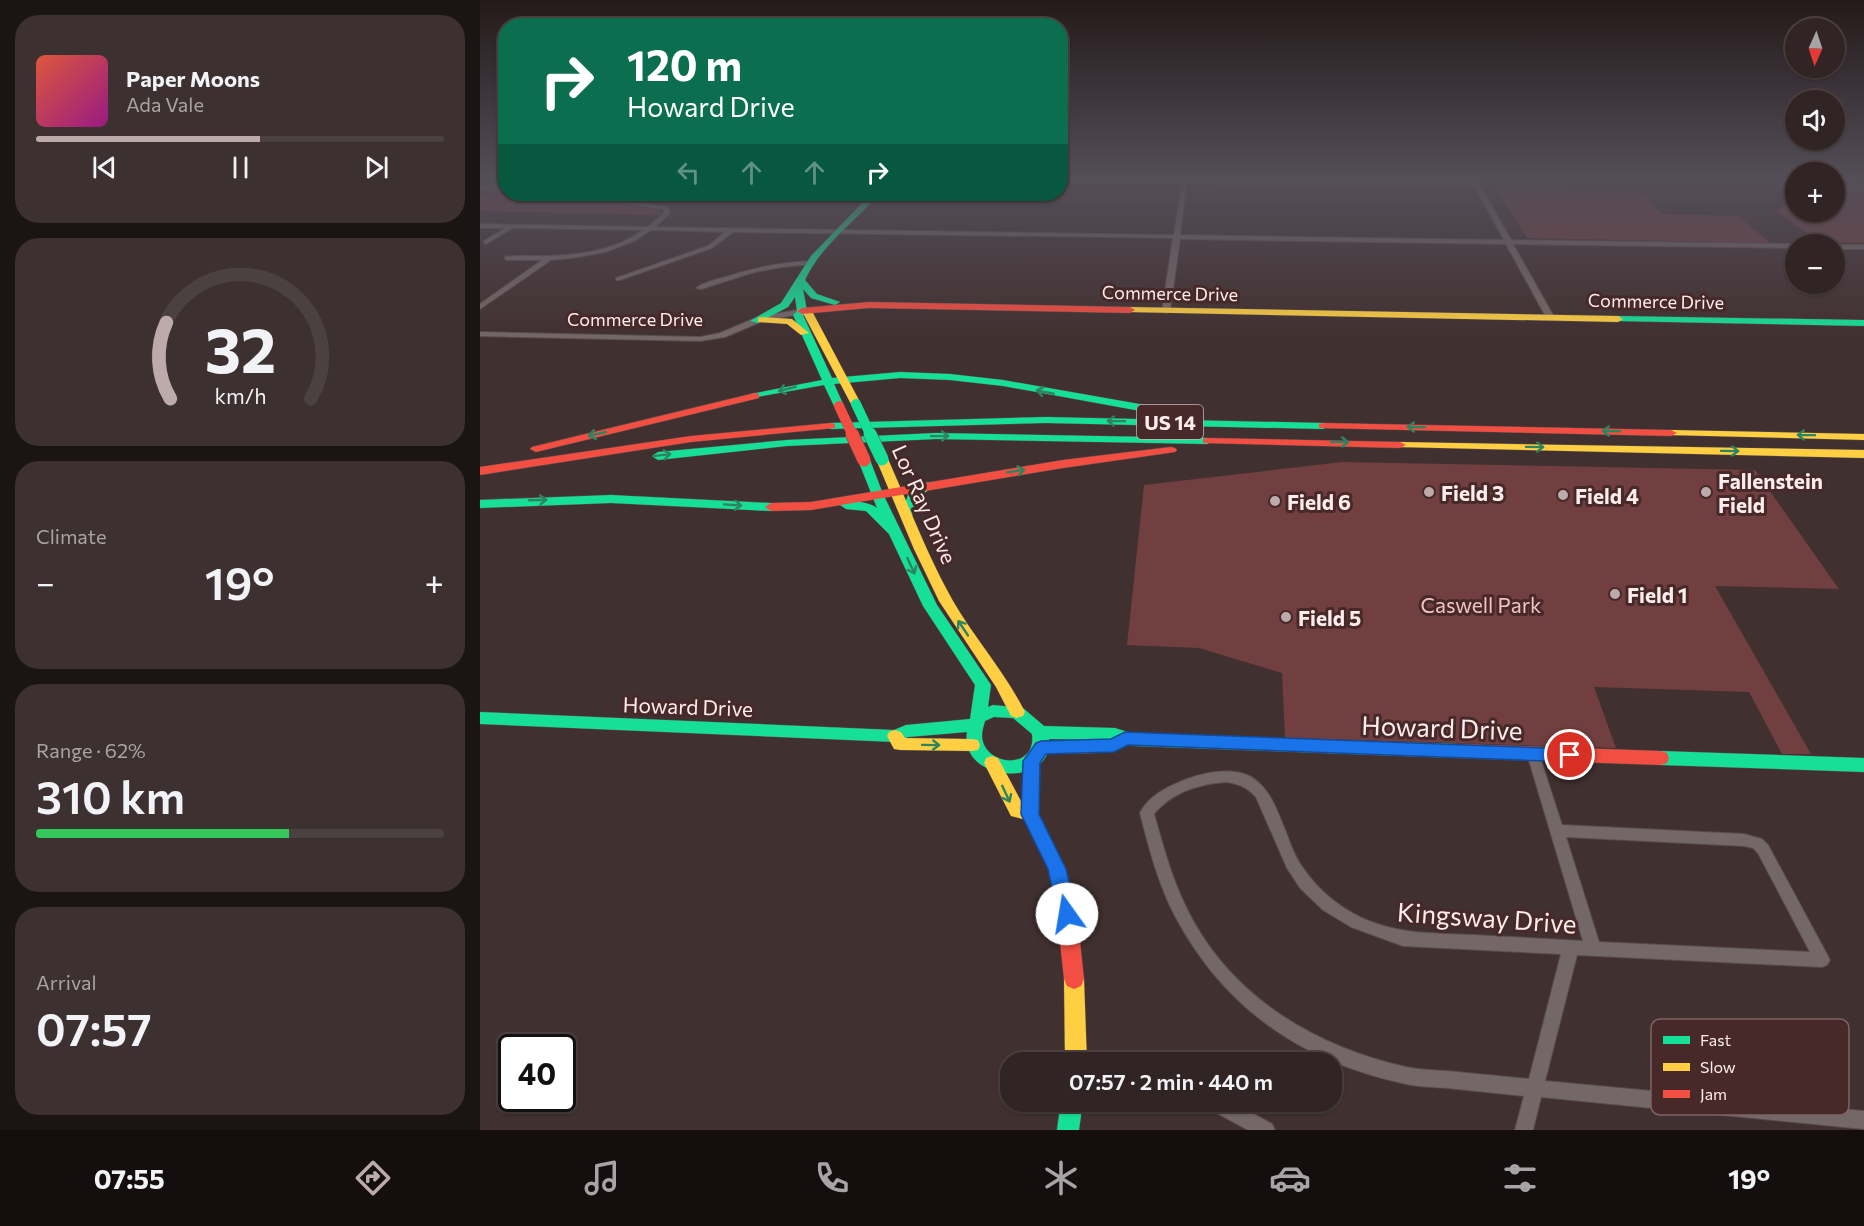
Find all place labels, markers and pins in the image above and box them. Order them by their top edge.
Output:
place label: Fallenstein Field [1718,468,1823,517]
place label: Field 3 [1441,480,1504,505]
place label: Field 4 [1575,483,1639,508]
marker: Field 3 [1422,485,1436,499]
marker: Fallenstein Field [1699,485,1713,499]
marker: Field 4 [1556,488,1570,502]
place label: Field 6 [1287,489,1351,514]
marker: Field 6 [1268,494,1282,508]
place label: Field 1 [1627,582,1688,607]
marker: Field 1 [1608,587,1622,601]
place label: Field 5 [1298,605,1361,630]
marker: Field 5 [1279,610,1293,624]
pin [1544,729,1595,780]

